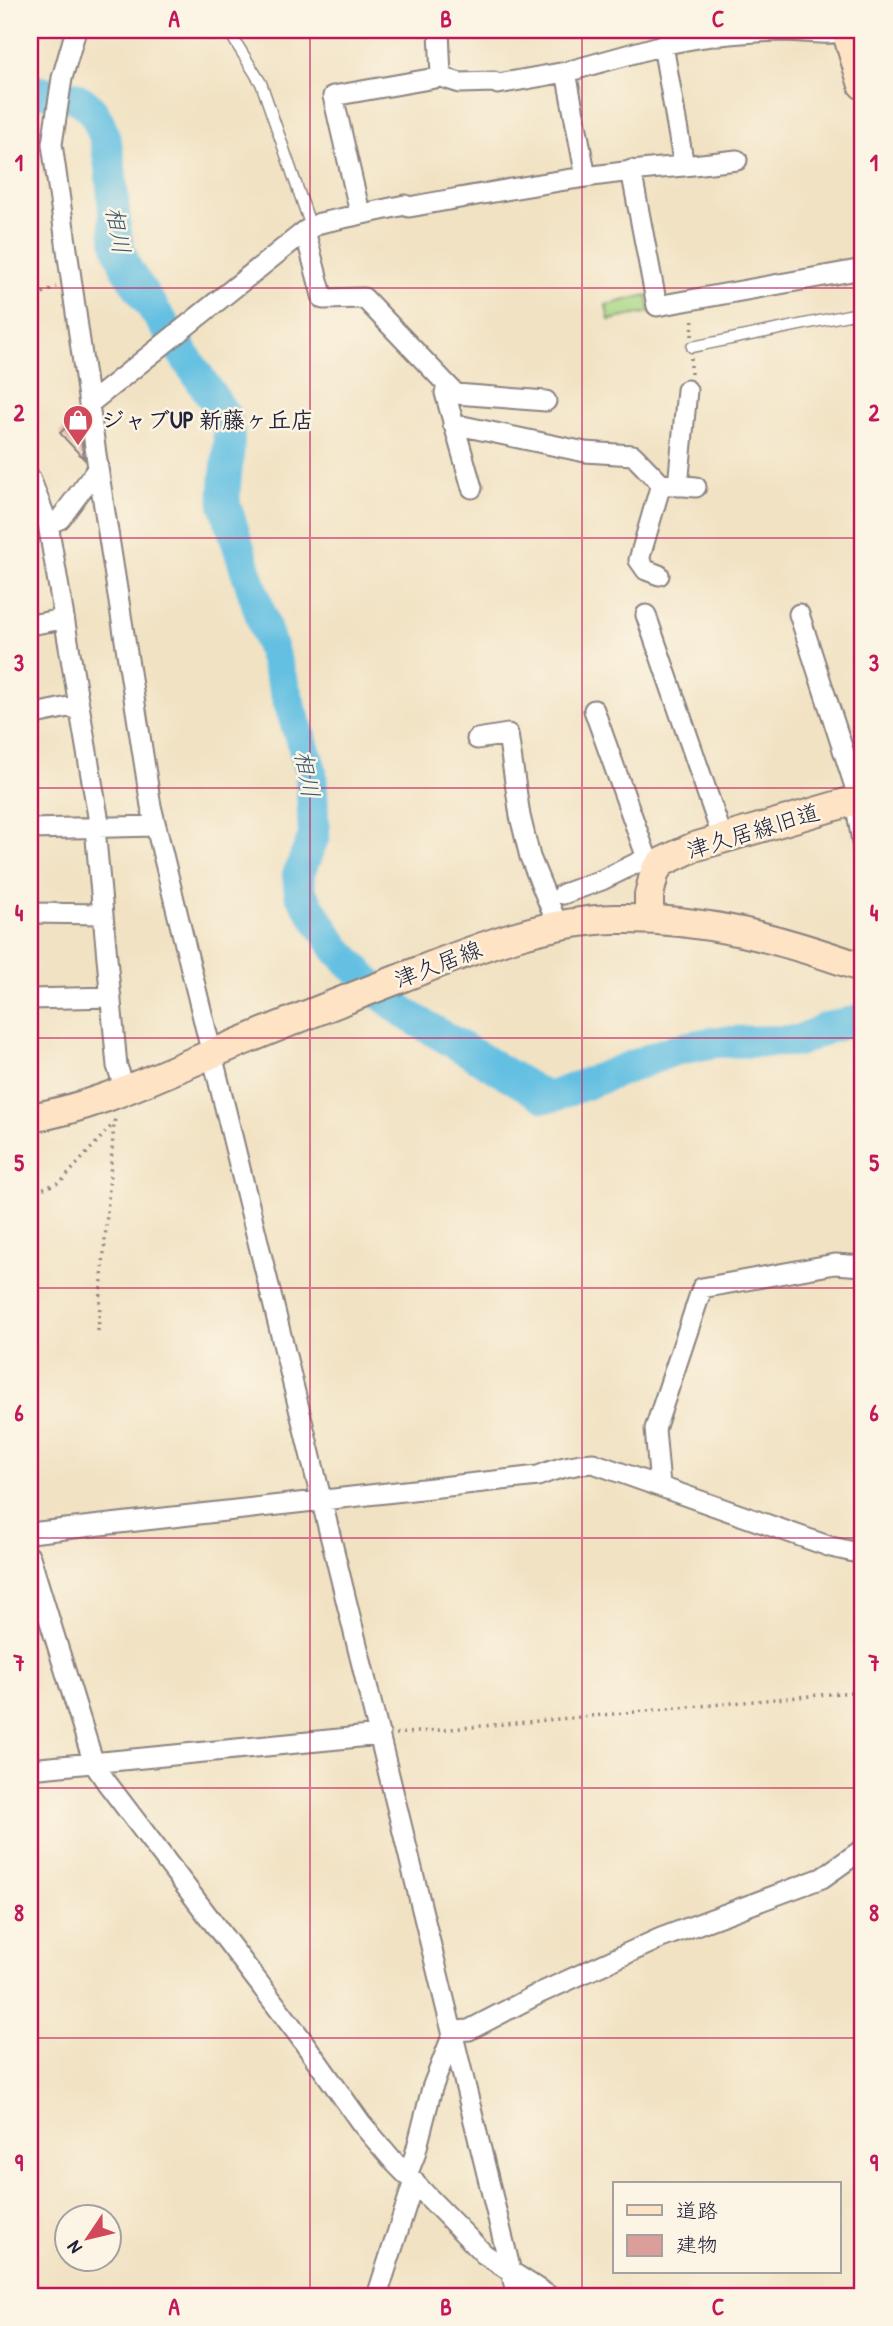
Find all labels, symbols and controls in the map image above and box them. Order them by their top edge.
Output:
text: A [168,3,180,34]
text: B [440,3,452,34]
text: C [712,3,724,34]
text: 1 [15,147,23,178]
text: 1 [870,147,878,178]
water label: 相川 [99,203,139,256]
text: 2 [14,397,25,428]
text: 2 [869,397,880,428]
shop icon: ジャブUP 新藤ヶ丘店 [61,403,95,447]
place label: ジャブUP 新藤ヶ丘店 [101,404,314,435]
text: 3 [14,647,24,678]
text: 3 [869,647,879,678]
water label: 相川 [288,747,328,800]
street label: 津久居線旧道 [682,796,823,866]
text: 4 [15,897,24,928]
text: 4 [870,897,879,928]
street label: 津久居線 [389,933,486,994]
text: 5 [14,1147,24,1178]
text: 5 [869,1147,879,1178]
text: 6 [14,1397,24,1428]
text: 6 [869,1397,879,1428]
text: 7 [12,1647,25,1678]
text: 7 [867,1647,880,1678]
text: 8 [14,1897,24,1928]
text: 8 [869,1897,879,1928]
text: 9 [15,2147,24,2178]
text: 9 [870,2147,879,2178]
legend [613,2182,840,2274]
text: 道路 [676,2196,718,2225]
north arrow [52,2204,122,2274]
text: 建物 [676,2230,718,2259]
text: N [61,2236,88,2259]
text: A [168,2291,180,2322]
text: B [440,2291,452,2322]
text: C [712,2291,724,2322]

